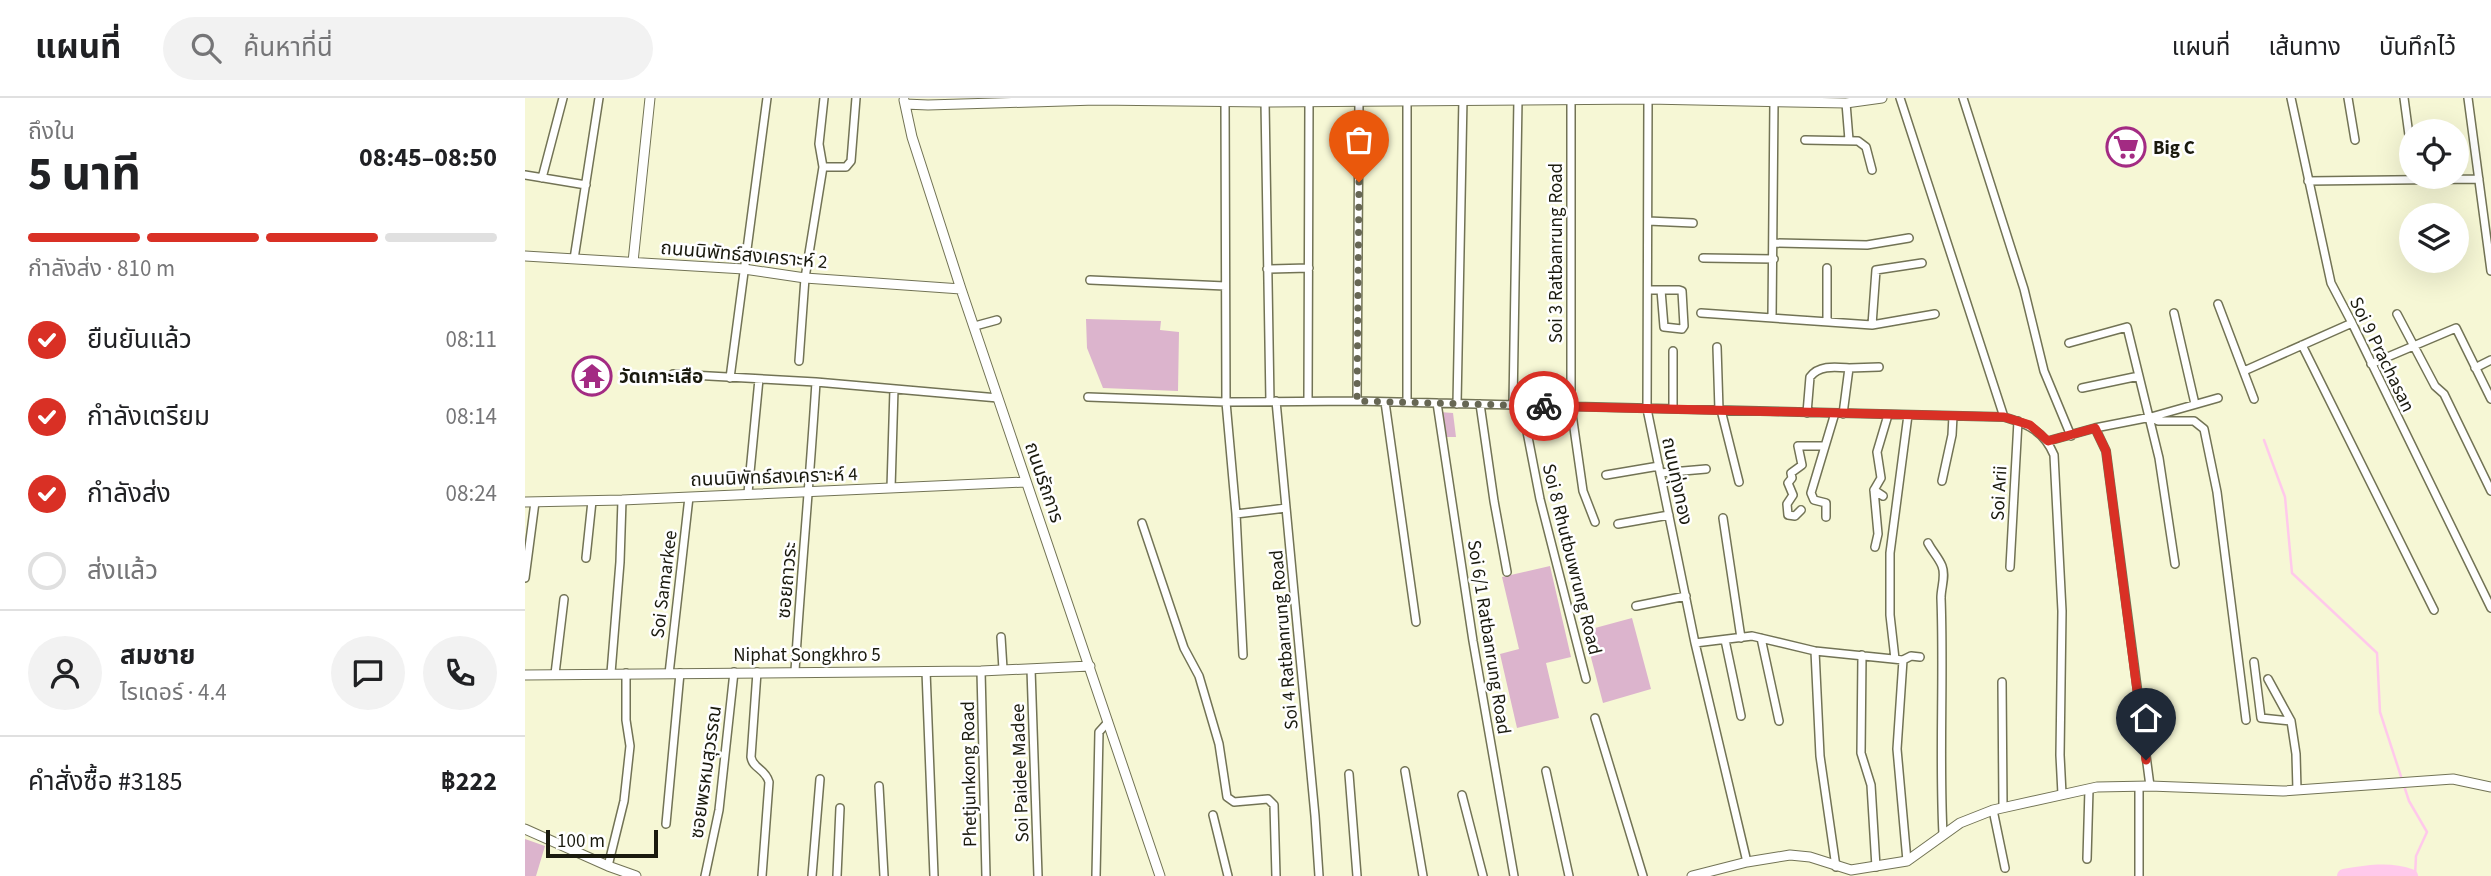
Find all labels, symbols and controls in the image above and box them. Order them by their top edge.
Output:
search box [163,17,653,80]
text: แผนที่ [35,24,121,71]
icon: search [187,29,225,67]
text: ค้นหาที่นี่ [243,29,333,66]
text: แผนที่ [2172,30,2230,65]
text: เส้นทาง [2268,30,2341,65]
text: บันทึกไว้ [2379,30,2456,65]
pin [1329,110,1389,182]
text: ถึงใน [28,115,75,148]
map controls [2399,119,2469,273]
button: locate [2399,119,2469,189]
icon: bag [1340,121,1378,159]
supermarket icon: Big C [2105,126,2147,168]
place label: Big C [2153,135,2195,162]
text: 08:45–08:50 [359,139,497,176]
text: 5 นาที [28,142,141,207]
street label: Soi 3 Ratbanrung Road [1543,163,1570,343]
button: layers [2399,203,2469,273]
street label: ถนนนิพัทธ์สงเคราะห์ 2 [659,235,828,276]
text: กำลังส่ง · 810 m [28,252,175,285]
street label: Soi 9 Prachasan [2342,293,2421,417]
icon: check [28,321,66,359]
text: ยืนยันแล้ว [87,321,192,358]
text: 08:11 [446,323,497,356]
temple icon: วัดเกาะเสือ [571,355,613,397]
place label: วัดเกาะเสือ [619,364,703,391]
courier [1509,371,1579,441]
icon: bike [1525,387,1563,425]
icon: check [28,398,66,436]
text: กำลังเตรียม [87,398,210,435]
text: 08:14 [446,400,497,433]
street label: ถนนทุ่งทอง [1654,435,1699,528]
street label: ถนนรัถการ [1017,438,1070,527]
street label: ถนนนิพัทธ์สงเคราะห์ 4 [690,461,858,494]
street label: Soi 8 Rhutbuwrung Road [1535,461,1608,658]
street label: Soi Arii [1985,465,2014,521]
icon: check [28,475,66,513]
text: กำลังส่ง [87,475,171,512]
text: 08:24 [446,477,497,510]
street label: Soi Samarkee [644,529,684,640]
street label: Soi 6/1 Ratbanrung Road [1460,538,1517,736]
street label: ซอยถาวระ [771,541,804,620]
street label: Soi 4 Ratbanrung Road [1263,549,1306,731]
text: ส่งแล้ว [87,552,158,589]
button: person [28,636,102,710]
button: chat [331,636,405,710]
button: phone [423,636,497,710]
text: สมชาย [120,637,196,674]
street label: Niphat Songkhro 5 [733,642,881,669]
text: ไรเดอร์ · 4.4 [120,676,227,709]
pin [2116,688,2176,760]
icon: home [2127,699,2165,737]
street label: Phetjunkong Road [955,701,984,847]
street label: Soi Paidee Madee [1005,703,1036,843]
street label: ซอยพรหมสุวรรณ [684,704,729,840]
text: คำสั่งซื้อ #3185 [28,763,183,800]
text: ฿222 [441,763,497,800]
scale bar [546,827,658,859]
text: 100 m [557,828,605,855]

